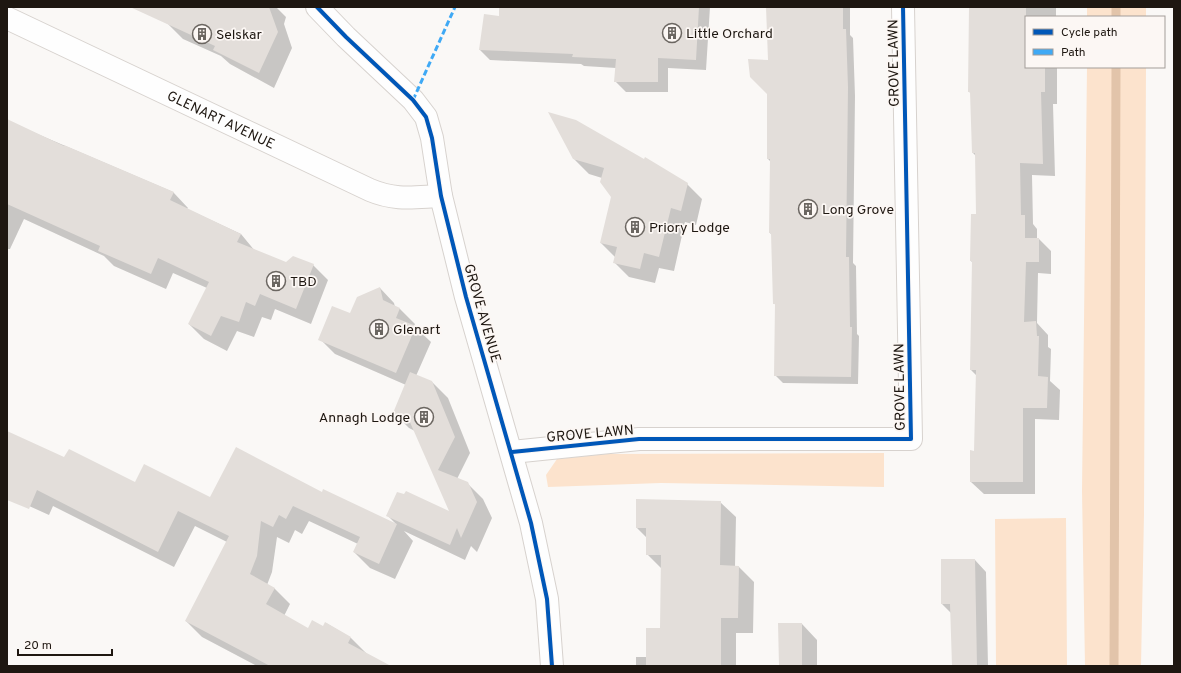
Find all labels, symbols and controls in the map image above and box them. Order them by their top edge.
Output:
legend [1025,16,1165,68]
street label: GROVE LAWN [885,19,904,107]
building icon: Little Orchard [661,22,683,44]
building icon: Selskar [191,23,213,45]
text: Cycle path [1061,25,1118,41]
place label: Little Orchard [686,26,773,43]
place label: Selskar [216,27,263,44]
text: Path [1061,45,1086,61]
street label: GLENART AVENUE [164,88,277,154]
building icon: Long Grove [797,198,819,220]
place label: Long Grove [822,202,894,219]
building icon: Priory Lodge [624,216,646,238]
place label: Priory Lodge [649,220,730,237]
street label: GROVE AVENUE [459,262,504,365]
building icon: TBD [265,270,287,292]
place label: TBD [290,274,317,291]
building icon: Glenart [368,318,390,340]
place label: Glenart [393,322,440,339]
street label: GROVE LAWN [891,343,910,431]
building icon: Annagh Lodge [413,406,435,428]
place label: Annagh Lodge [319,410,410,427]
street label: GROVE LAWN [546,422,634,447]
scale bar [18,631,112,657]
text: 20 m [24,638,52,654]

